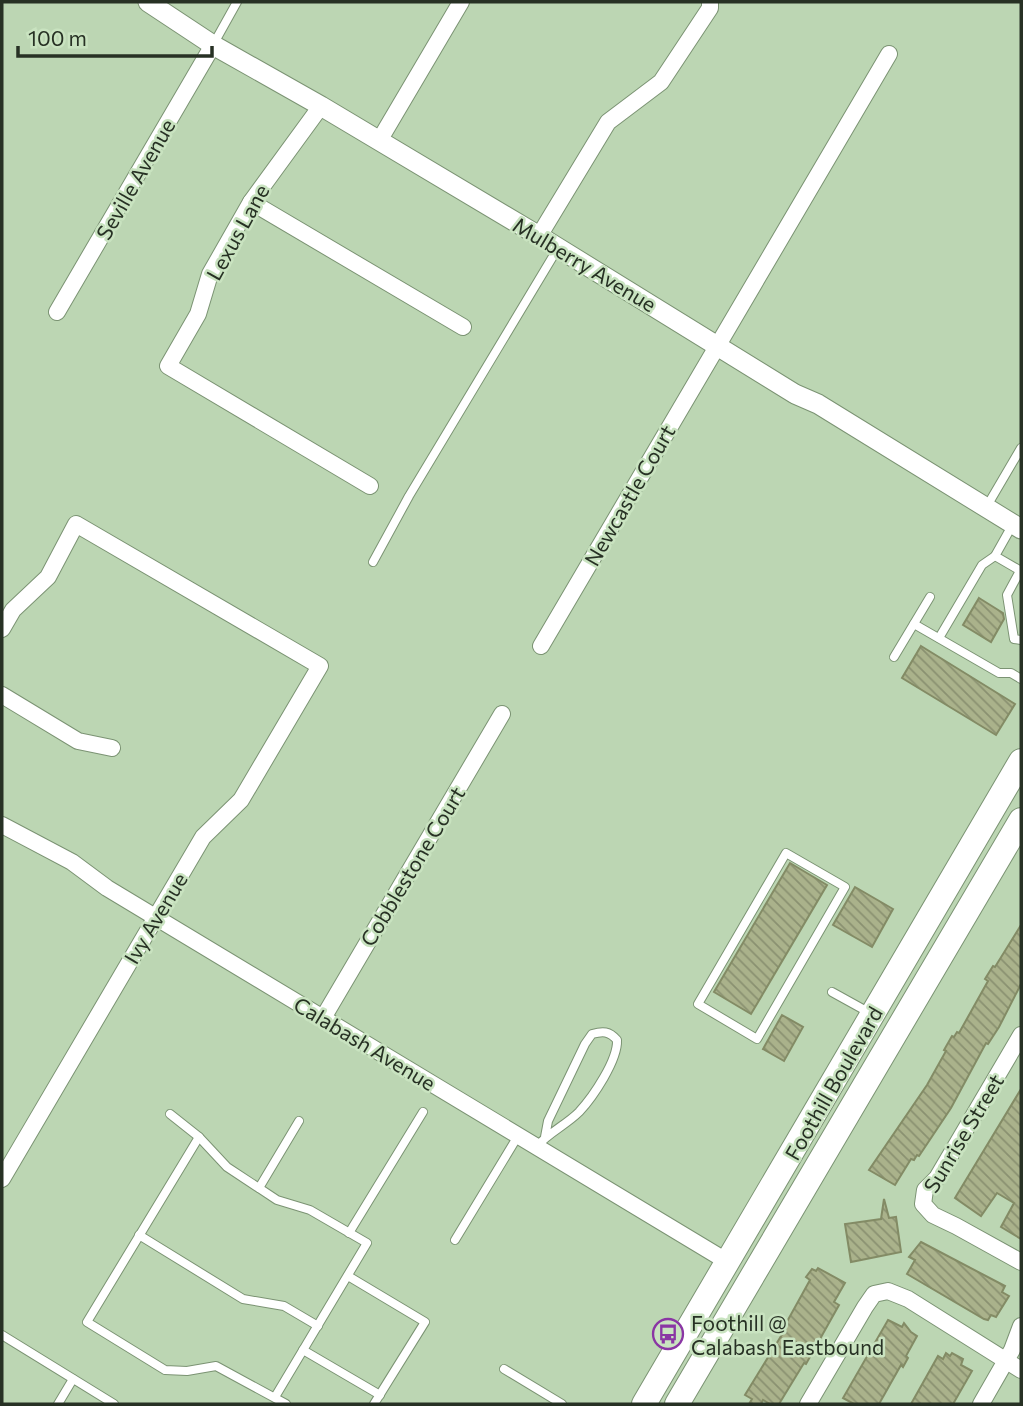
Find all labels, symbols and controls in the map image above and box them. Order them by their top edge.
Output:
scale bar [18,14,212,58]
text: 100 m [28,25,87,50]
street label: Seville Avenue [90,114,180,244]
street label: Lexus Lane [200,180,274,284]
street label: Mulberry Avenue [509,211,661,317]
street label: Newcastle Court [579,420,679,570]
street label: Cobblestone Court [355,782,469,950]
street label: Ivy Avenue [118,868,192,968]
street label: Calabash Avenue [290,991,440,1095]
street label: Foothill Boulevard [779,1002,887,1164]
street label: Sunrise Street [918,1069,1008,1197]
place label: Foothill @ Calabash Eastbound [691,1310,884,1359]
bus stop icon: Foothill @ Calabash Eastbound [651,1317,685,1351]

